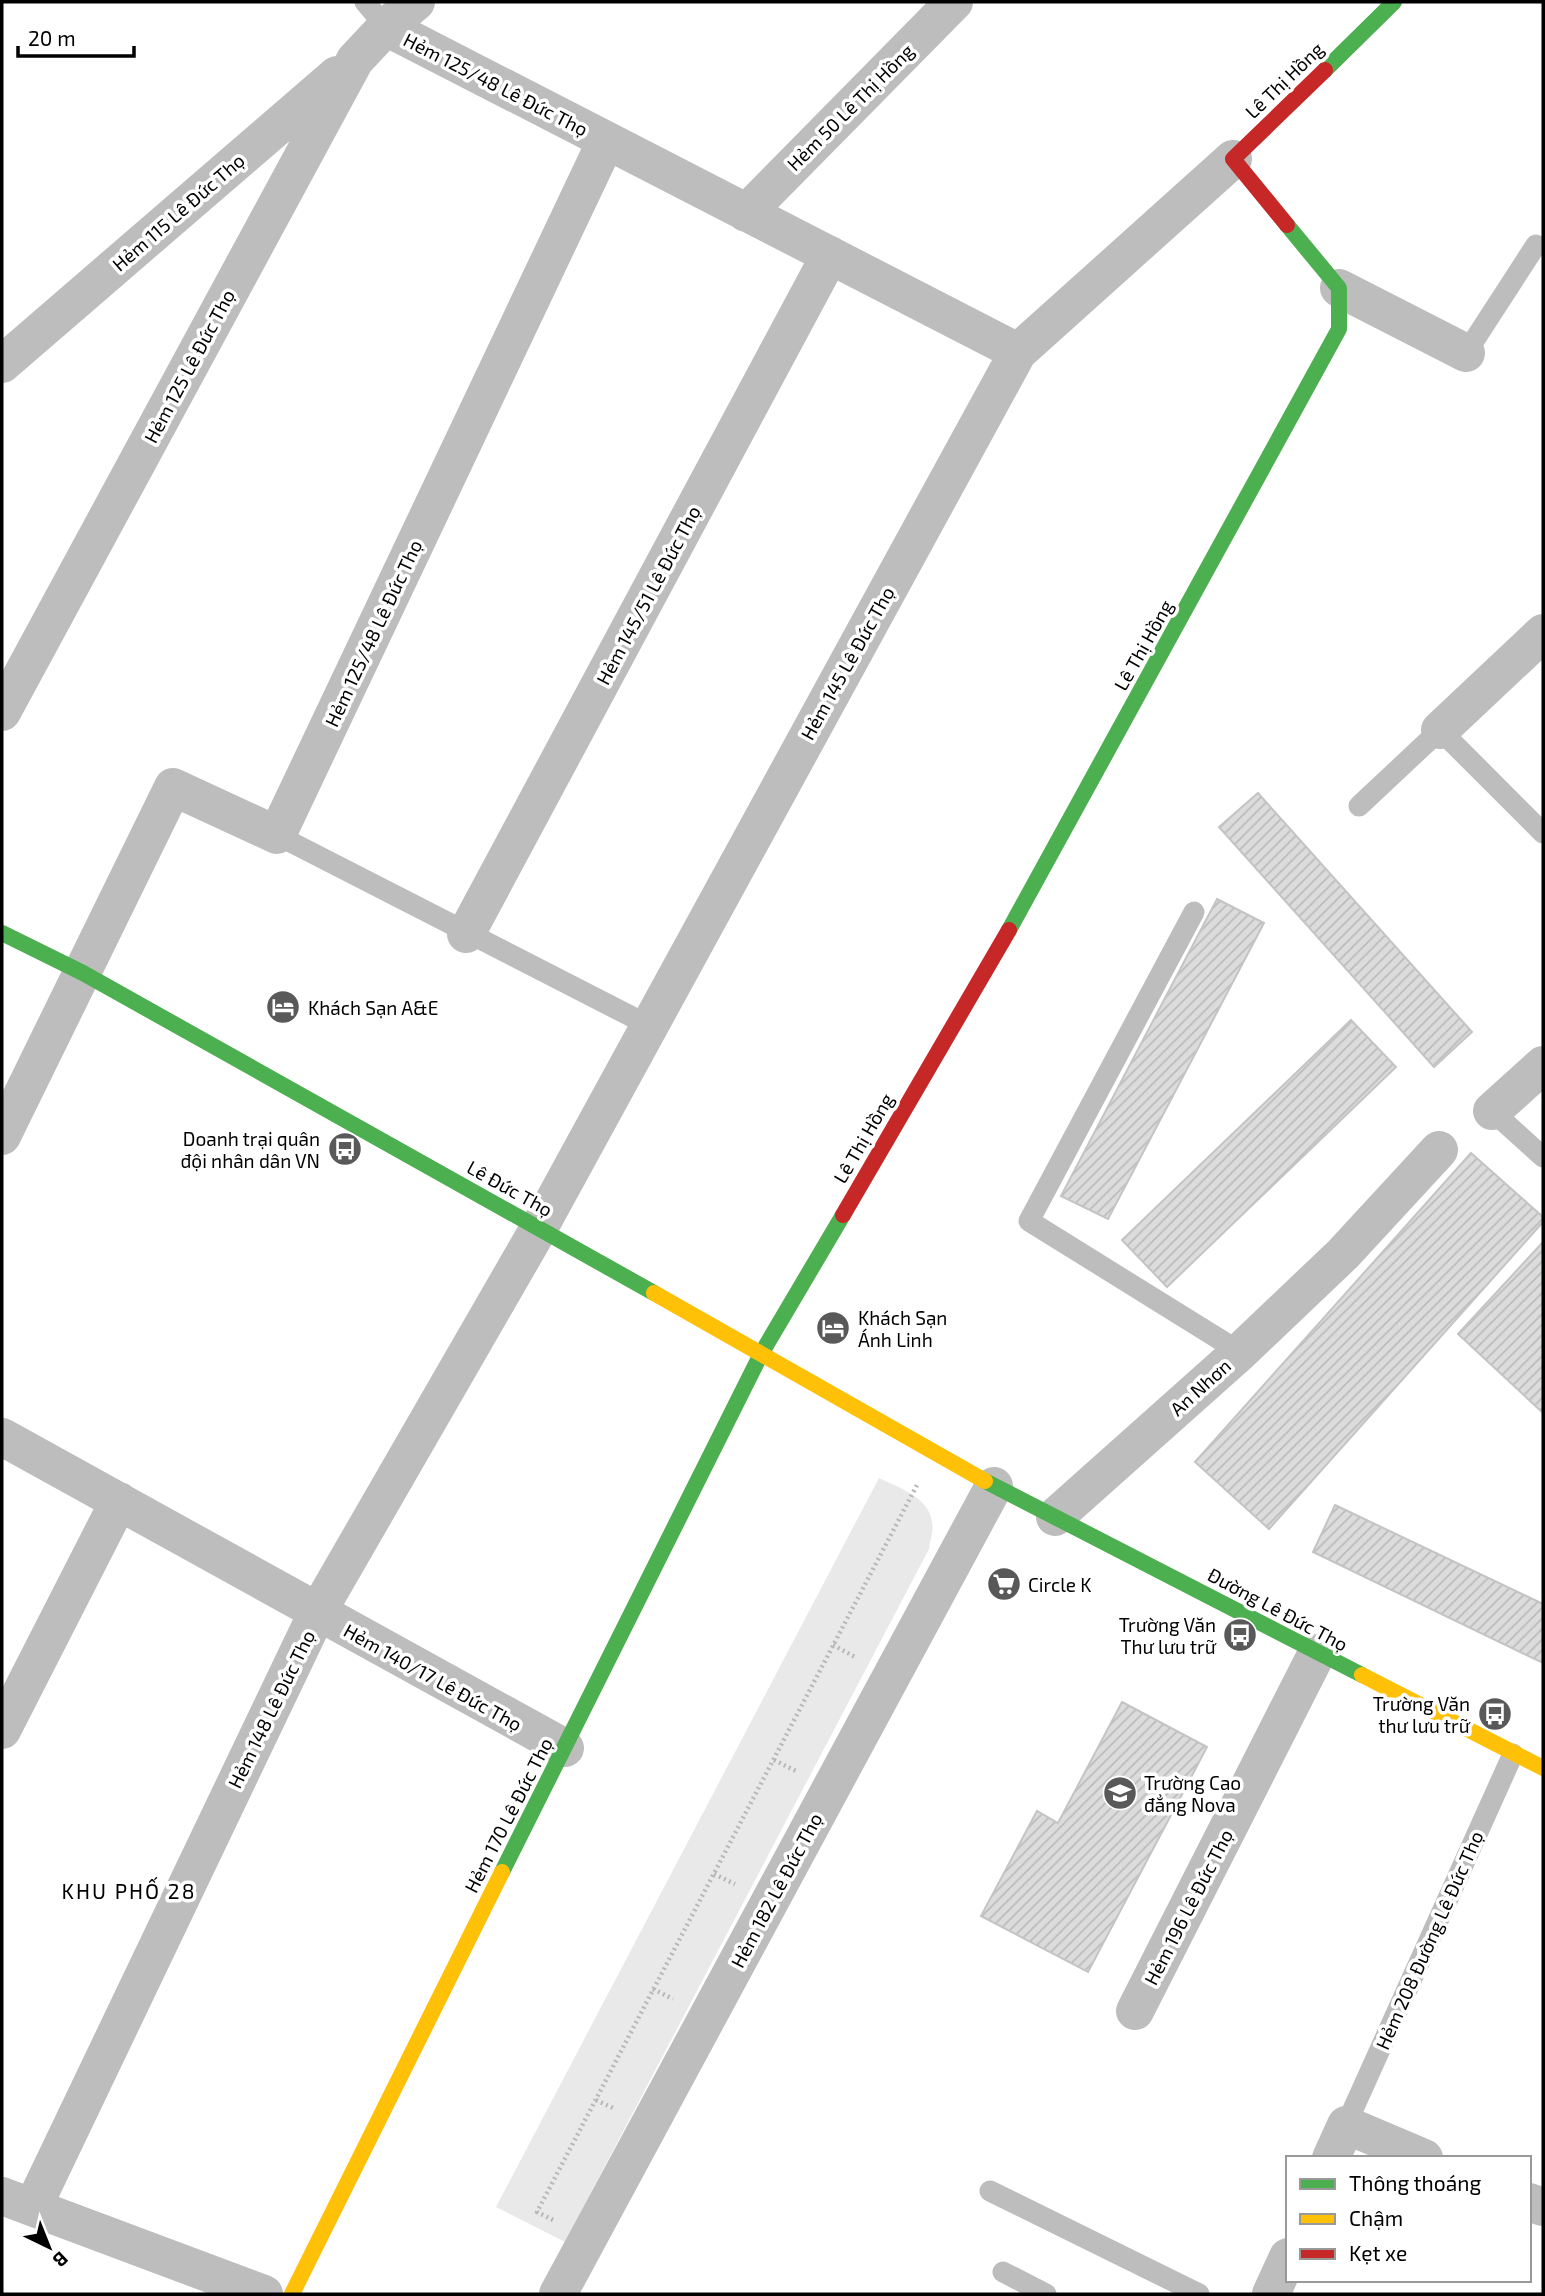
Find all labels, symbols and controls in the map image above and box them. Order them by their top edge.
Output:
scale bar [18,14,133,58]
text: 20 m [28,25,76,50]
street label: Hẻm 125/48 Lê Đức Thọ [400,28,592,140]
street label: Lê Thị Hồng [1240,37,1328,123]
street label: Hẻm 50 Lê Thị Hồng [782,39,918,175]
street label: Hẻm 115 Lê Đức Thọ [107,148,249,276]
street label: Hẻm 125 Lê Đức Thọ [139,285,239,447]
street label: Hẻm 145/51 Lê Đức Thọ [591,502,705,688]
street label: Hẻm 125/48 Lê Đức Thọ [320,536,426,730]
street label: Hẻm 145 Lê Đức Thọ [795,582,899,744]
street label: Lê Thị Hồng [1109,595,1177,694]
hotel icon: Khách Sạn A&E [264,988,302,1026]
place label: Khách Sạn A&E [308,996,438,1019]
street label: Lê Thị Hồng [828,1089,898,1187]
place label: Doanh trại quân đội nhân dân VN [181,1127,320,1172]
bus stop icon: Doanh trại quân đội nhân dân VN [326,1130,364,1168]
street label: Lê Đức Thọ [463,1155,557,1221]
place label: Khách Sạn Ánh Linh [858,1306,947,1351]
hotel icon: Khách Sạn Ánh Linh [814,1309,852,1347]
street label: An Nhơn [1165,1354,1235,1420]
street label: Đường Lê Đức Thọ [1204,1562,1352,1656]
supermarket icon: Circle K [985,1565,1023,1603]
place label: Circle K [1028,1573,1092,1596]
place label: Trường Văn Thư lưu trữ [1119,1613,1217,1658]
bus stop icon: Trường Văn Thư lưu trữ [1221,1616,1259,1654]
street label: Hẻm 140/17 Lê Đức Thọ [340,1618,526,1736]
street label: Hẻm 148 Lê Đức Thọ [223,1626,319,1792]
place label: Trường Văn thư lưu trữ [1373,1692,1471,1737]
bus stop icon: Trường Văn thư lưu trữ [1476,1695,1514,1733]
street label: Hẻm 170 Lê Đức Thọ [459,1734,557,1896]
place label: Trường Cao đẳng Nova [1144,1771,1241,1816]
school or university icon: Trường Cao đẳng Nova [1101,1774,1139,1812]
street label: Hẻm 182 Lê Đức Thọ [725,1809,827,1971]
street label: Hẻm 196 Lê Đức Thọ [1139,1825,1237,1989]
street label: Hẻm 208 Đường Lê Đức Thọ [1370,1827,1488,2053]
district label: KHU PHỐ 28 [62,1876,196,1903]
legend [1286,2156,1531,2282]
text: Thông thoáng [1349,2170,1481,2195]
text: Chậm [1349,2205,1403,2230]
north arrow [14,2212,84,2282]
text: Kẹt xe [1349,2240,1407,2265]
text: B [49,2247,73,2272]

